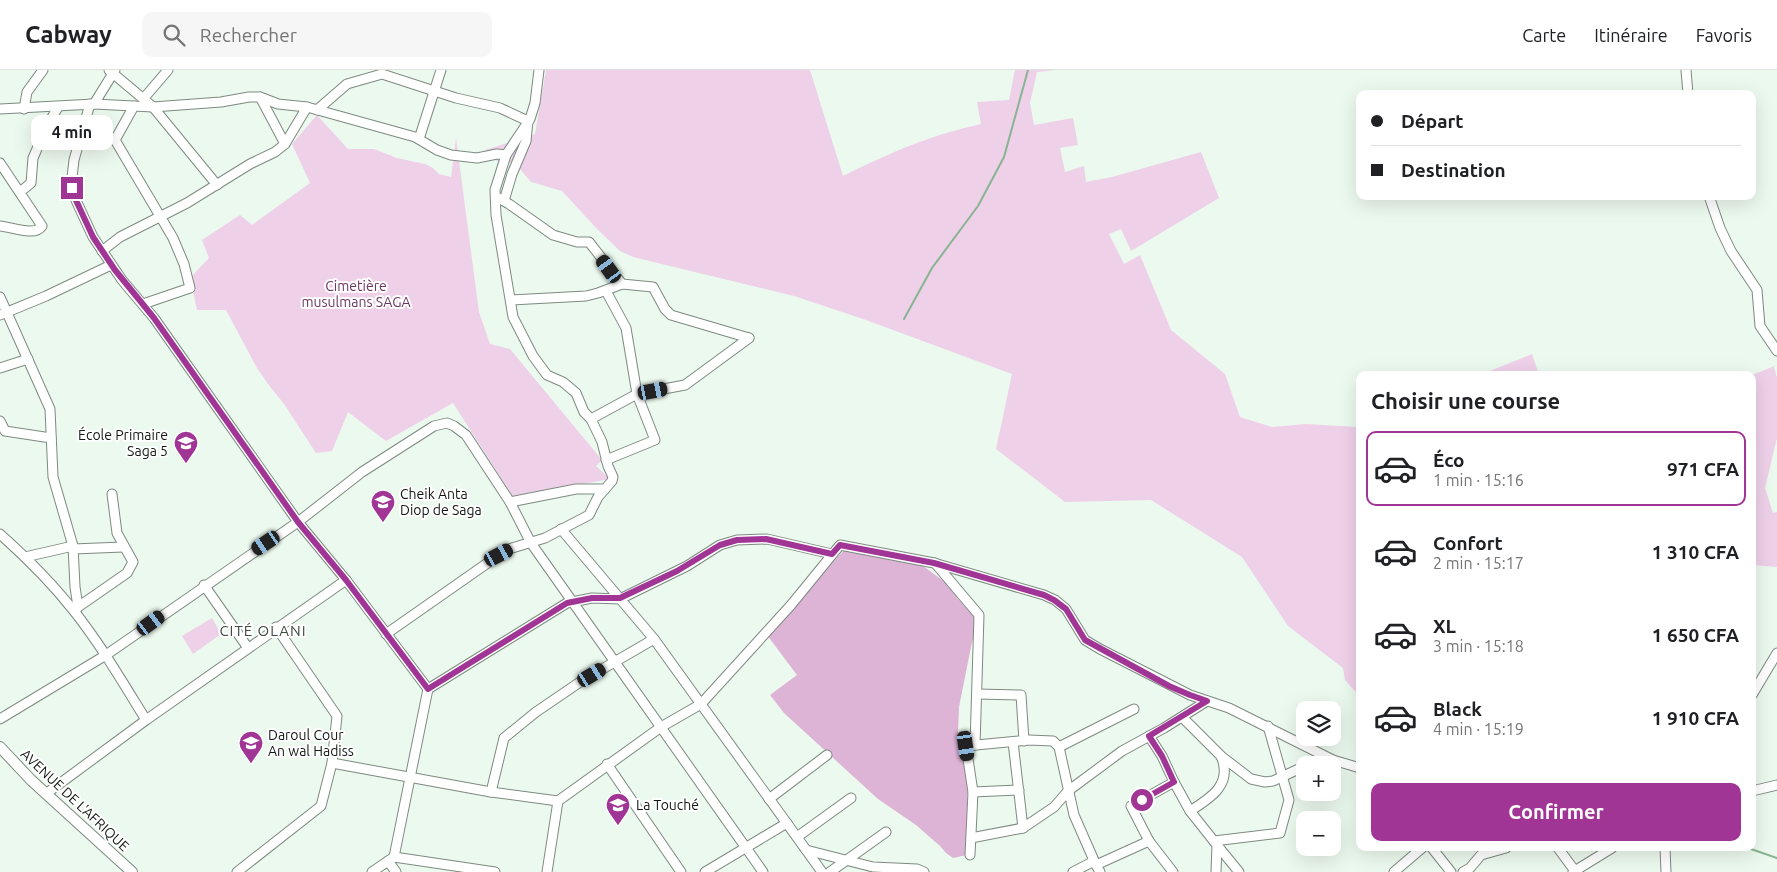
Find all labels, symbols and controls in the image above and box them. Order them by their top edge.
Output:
search box [142,12,492,57]
text: Cabway [25,21,112,48]
icon: search [160,21,188,49]
text: Rechercher [200,24,297,46]
text: Carte [1522,25,1566,45]
text: Itinéraire [1594,25,1668,45]
text: Favoris [1696,25,1752,45]
text: Départ [1401,110,1464,132]
callout: 4 min [31,116,113,150]
text: 4 min [52,123,92,141]
text: Destination [1401,159,1506,181]
route end [61,177,83,199]
car [594,252,623,286]
park label: Cimetière musulmans SAGA [301,278,411,310]
car [636,381,669,401]
text: Choisir une course [1371,388,1560,413]
place label: École Primaire Saga 5 [78,426,168,459]
school or university icon: École Primaire Saga 5 [173,430,199,464]
icon: car [1373,446,1418,491]
text: Éco [1433,449,1465,471]
text: 971 CFA [1667,458,1739,480]
text: 1 min · 15:16 [1433,471,1524,489]
place label: Cheik Anta Diop de Saga [400,486,482,518]
school or university icon: Cheik Anta Diop de Saga [370,489,396,523]
car [249,528,282,558]
icon: car [1373,529,1418,574]
text: Confort [1433,532,1503,554]
car [482,541,515,569]
text: 1 310 CFA [1652,541,1739,563]
text: 2 min · 15:17 [1433,554,1524,572]
car [134,608,167,638]
icon: car [1373,612,1418,657]
text: XL [1433,615,1456,637]
district label: CITÉ OLANI [219,622,307,639]
text: 1 650 CFA [1652,624,1739,646]
text: 3 min · 15:18 [1433,637,1524,655]
car [575,661,608,689]
icon: car [1373,695,1418,740]
text: Black [1433,698,1482,720]
map controls [1296,701,1341,856]
button: layers [1296,701,1341,746]
text: 1 910 CFA [1652,707,1739,729]
text: 4 min · 15:19 [1433,720,1524,738]
place label: Daroul Cour An wal Hadiss [268,727,354,759]
school or university icon: Daroul Cour An wal Hadiss [238,730,264,764]
car [956,730,975,762]
street label: AVENUE DE L'AFRIQUE [18,746,132,854]
button: + [1296,756,1341,801]
button: Confirmer [1371,783,1741,841]
route start [1131,789,1153,811]
school or university icon: La Touché [605,792,631,826]
place label: La Touché [636,797,699,813]
button: − [1296,811,1341,856]

